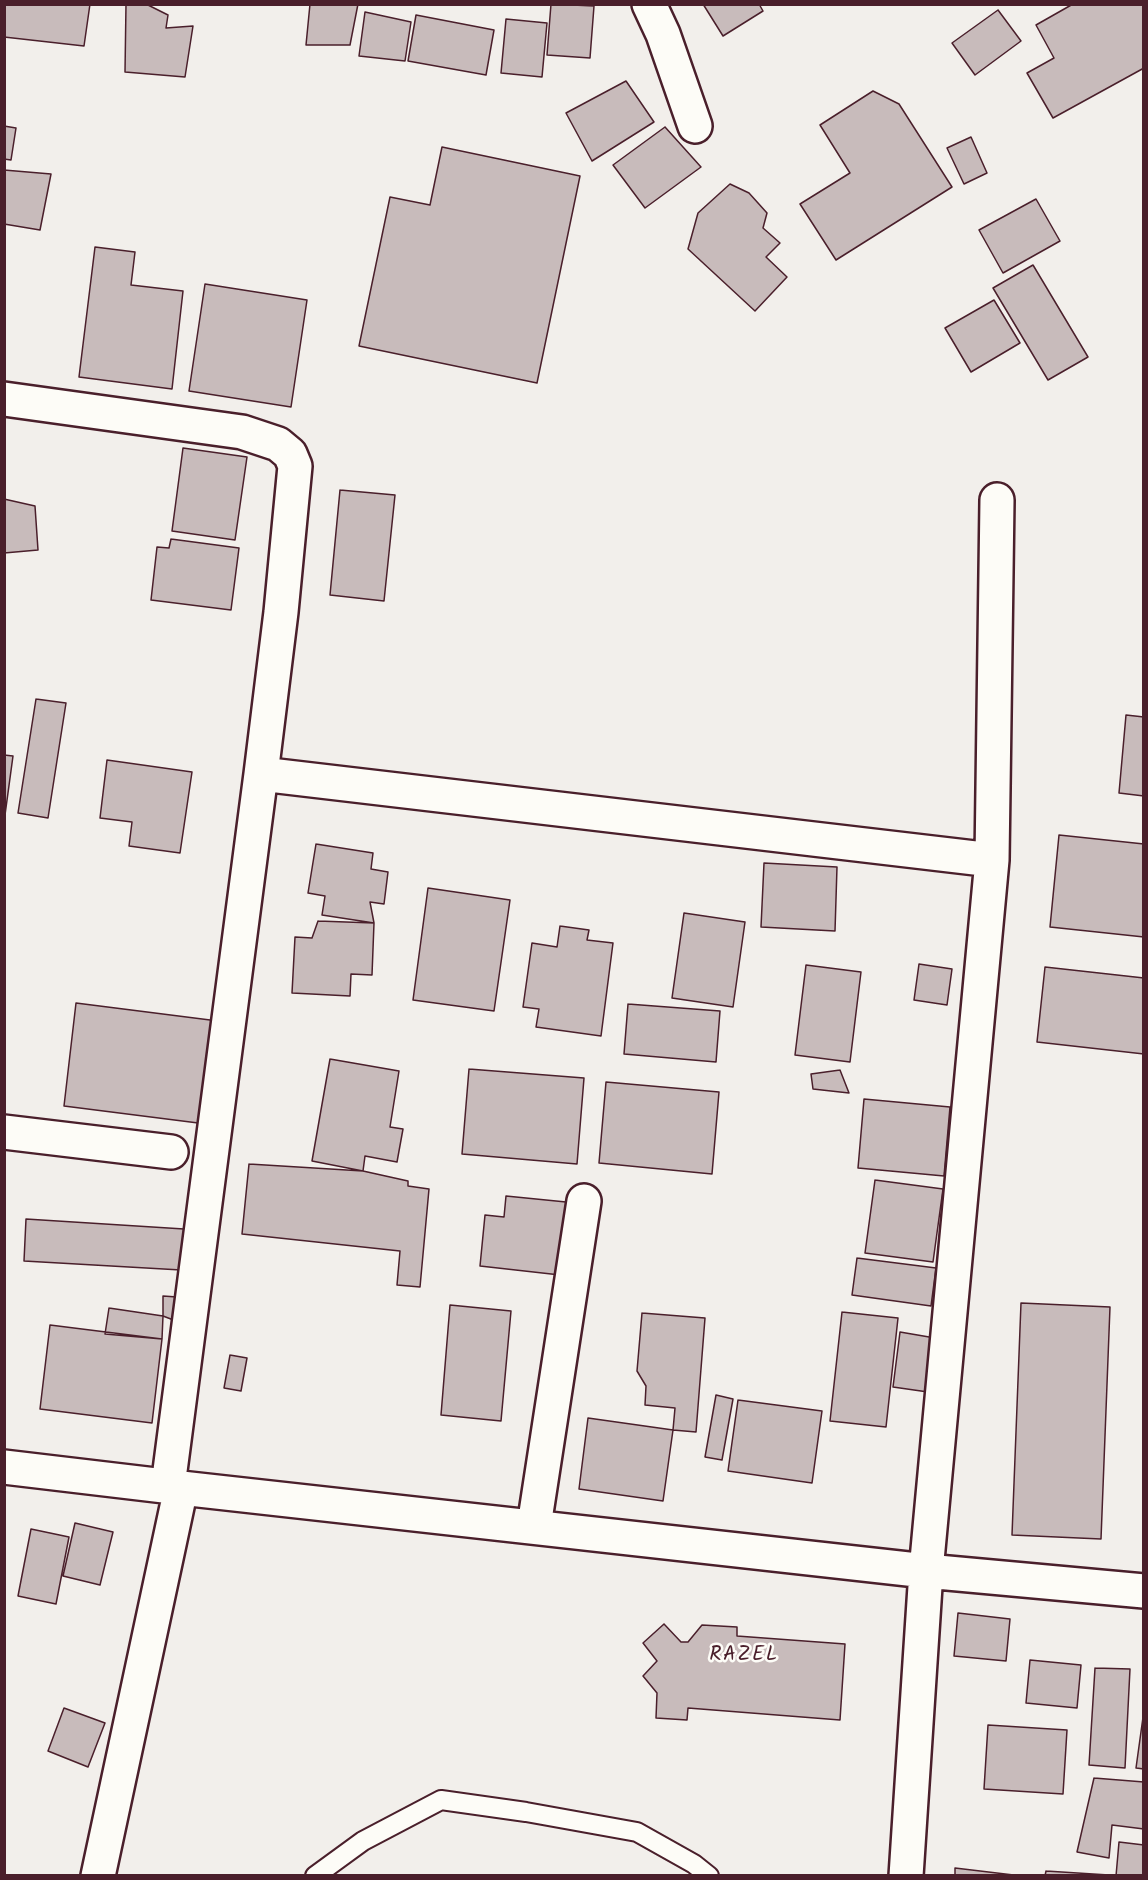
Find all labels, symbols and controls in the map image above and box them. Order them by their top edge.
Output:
district label: RAZEL [709,1643,779,1669]

